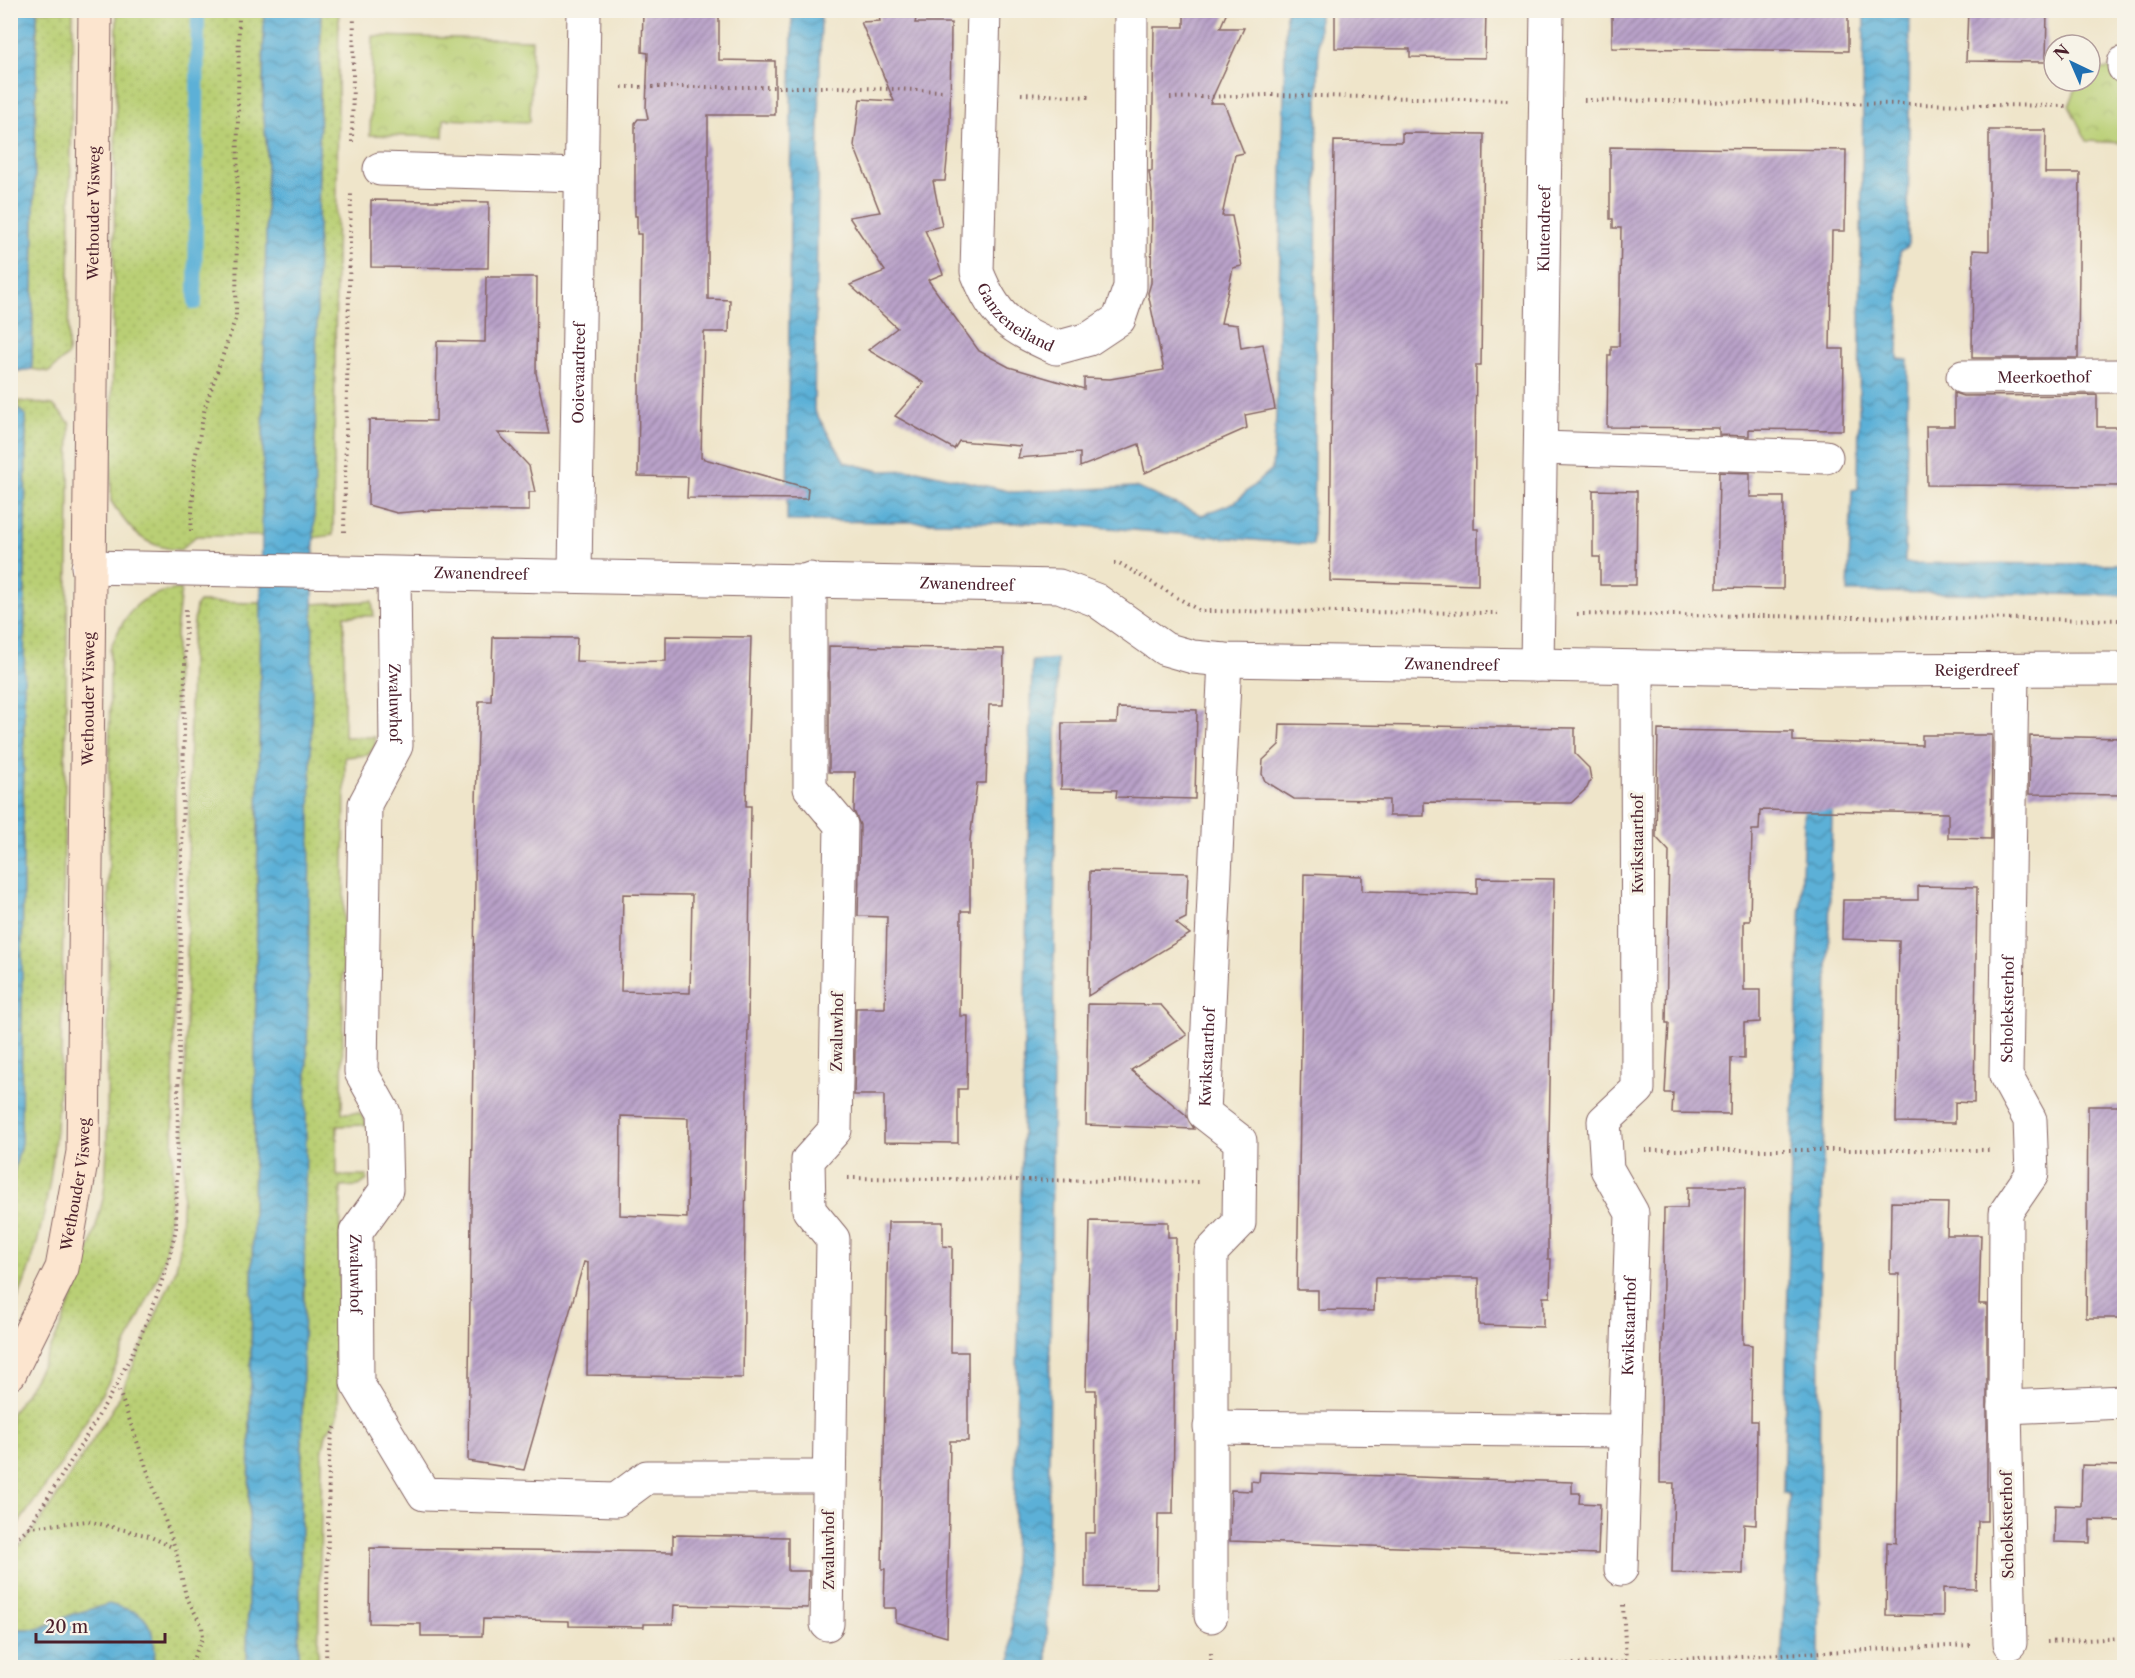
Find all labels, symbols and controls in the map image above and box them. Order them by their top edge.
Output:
north arrow [2042,33,2102,93]
text: N [2050,40,2074,64]
street label: Wethouder Visweg [83,146,103,281]
street label: Klutendreef [1534,184,1554,272]
street label: Ganzeneiland [973,279,1057,355]
street label: Ooievaardreef [568,320,589,424]
street label: Meerkoethof [1998,367,2092,386]
street label: Zwanendreef [434,563,530,583]
street label: Zwanendreef [920,573,1016,594]
street label: Wethouder Visweg [78,632,98,767]
street label: Zwanendreef [1404,653,1500,674]
street label: Reigerdreef [1934,660,2020,679]
street label: Zwaluwhof [386,663,405,744]
street label: Kwikstaarthof [1628,793,1647,894]
street label: Scholeksterhof [1997,954,2017,1063]
street label: Zwaluwhof [827,991,847,1072]
street label: Kwikstaarthof [1195,1005,1218,1107]
street label: Wethouder Visweg [56,1118,93,1253]
street label: Zwaluwhof [347,1234,366,1315]
street label: Kwikstaarthof [1617,1275,1640,1376]
street label: Scholeksterhof [1997,1470,2017,1579]
street label: Zwaluwhof [819,1509,838,1590]
scale bar [36,1606,165,1644]
text: 20 m [45,1616,89,1638]

